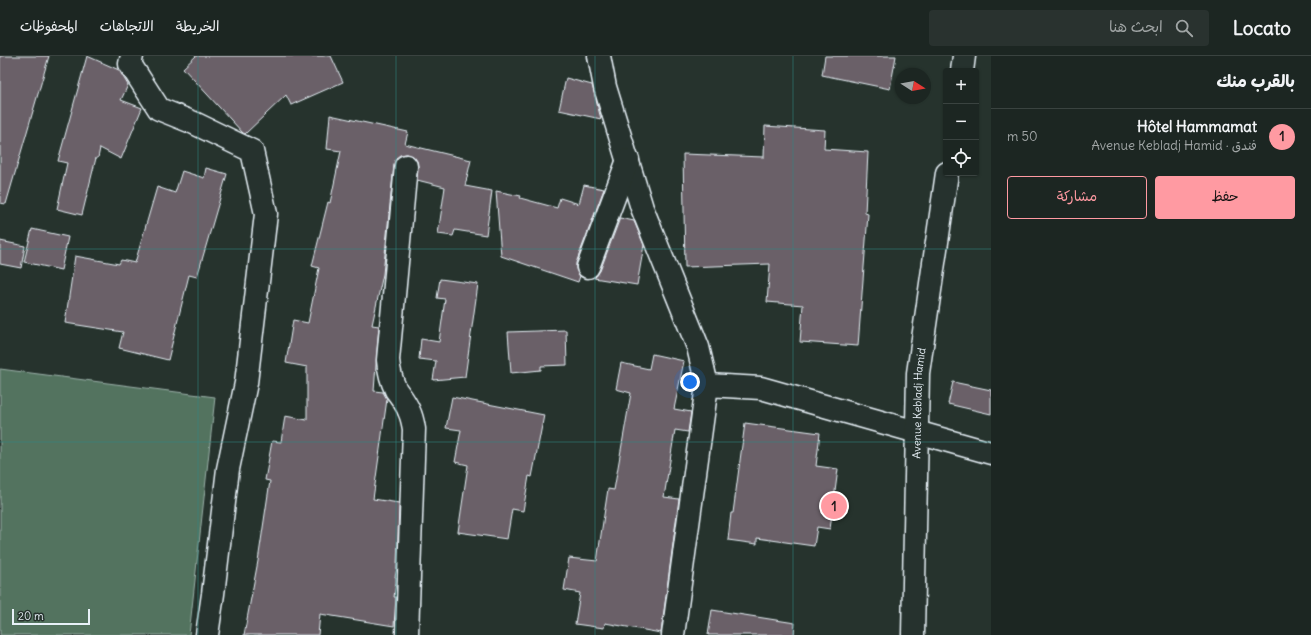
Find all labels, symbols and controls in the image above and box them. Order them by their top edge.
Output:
search box [929,10,1209,46]
text: Locato [1233,16,1291,40]
text: المحفوظات [20,17,78,35]
text: الاتجاهات [100,17,154,35]
text: الخريطة [176,17,219,35]
text: ابحث هنا [1109,17,1163,36]
icon: search [1173,17,1195,39]
north arrow [895,68,931,104]
map controls [943,68,979,176]
button: + [943,68,979,104]
text: بالقرب منك [1216,70,1295,92]
button: − [943,104,979,140]
text: Hôtel Hammamat [1137,117,1257,136]
text: 50 m [1007,128,1038,145]
text: 1 [1279,128,1285,145]
text: فندق · Avenue Kebladj Hamid [1091,137,1257,154]
button: locate [943,140,979,176]
button: مشاركة [1007,176,1147,219]
button: حفظ [1155,176,1295,219]
street label: Avenue Kebladj Hamid [909,346,929,459]
your location [680,372,700,392]
pin: 1 [821,491,847,521]
scale bar [12,607,90,626]
text: 20 m [18,609,44,623]

